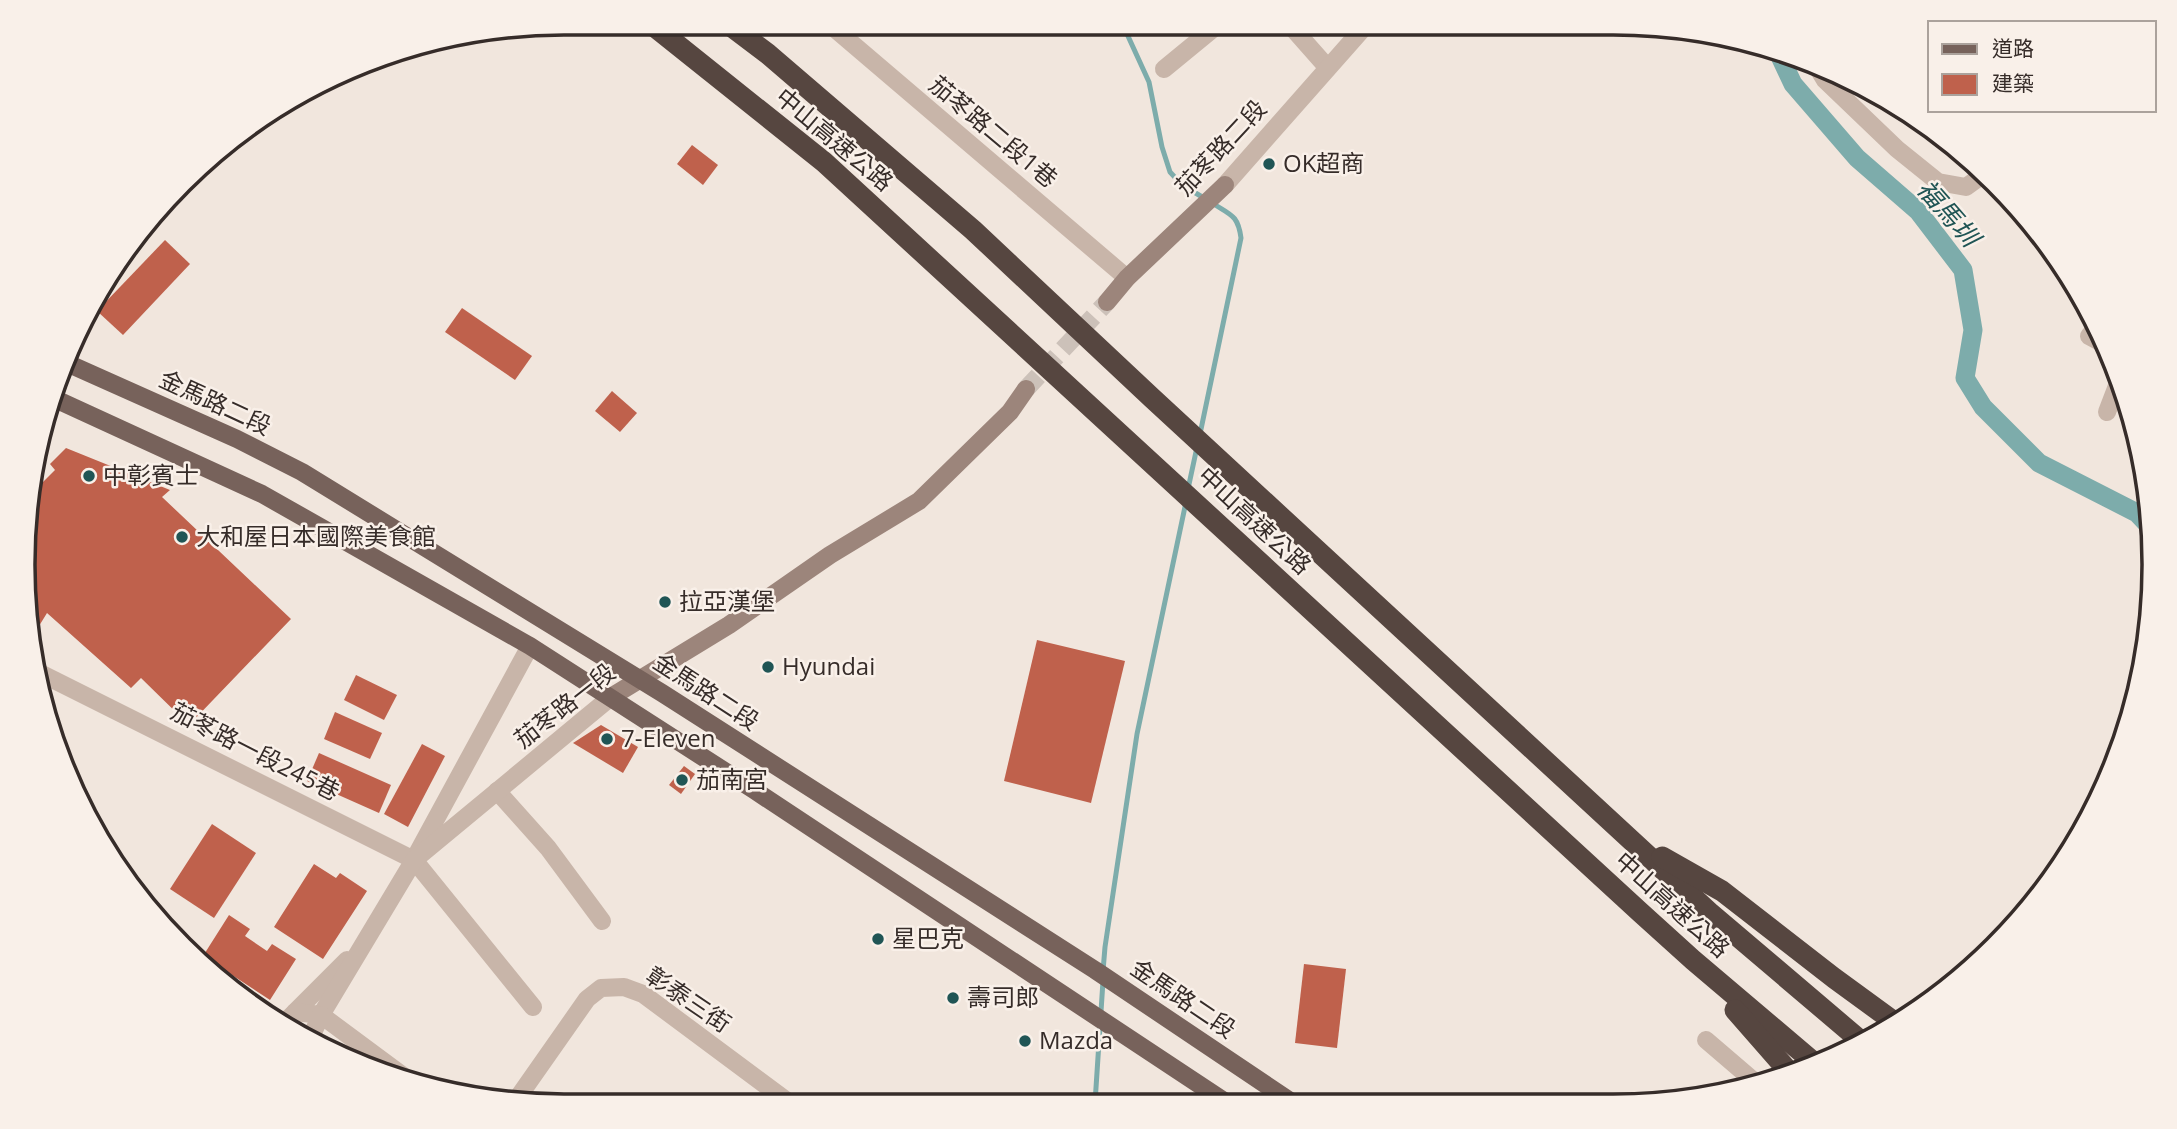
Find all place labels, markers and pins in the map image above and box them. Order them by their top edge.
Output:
place label: OK超商 [1283,146,1364,179]
marker: OK超商 [1261,156,1277,172]
place label: 中彰賓士 [103,458,199,491]
marker: 中彰賓士 [81,468,97,484]
place label: 大和屋日本國際美食館 [196,519,436,552]
marker: 大和屋日本國際美食館 [174,529,190,545]
place label: 拉亞漢堡 [679,584,775,617]
marker: 拉亞漢堡 [657,594,673,610]
place label: Hyundai [782,649,875,682]
marker: Hyundai [760,659,776,675]
place label: 7-Eleven [621,721,716,754]
marker: 7-Eleven [599,731,615,747]
place label: 茄南宮 [696,762,768,795]
marker: 茄南宮 [674,772,690,788]
place label: 星巴克 [892,921,964,954]
marker: 星巴克 [870,931,886,947]
place label: 壽司郎 [967,980,1039,1013]
marker: 壽司郎 [945,990,961,1006]
place label: Mazda [1039,1023,1113,1056]
marker: Mazda [1017,1033,1033,1049]

